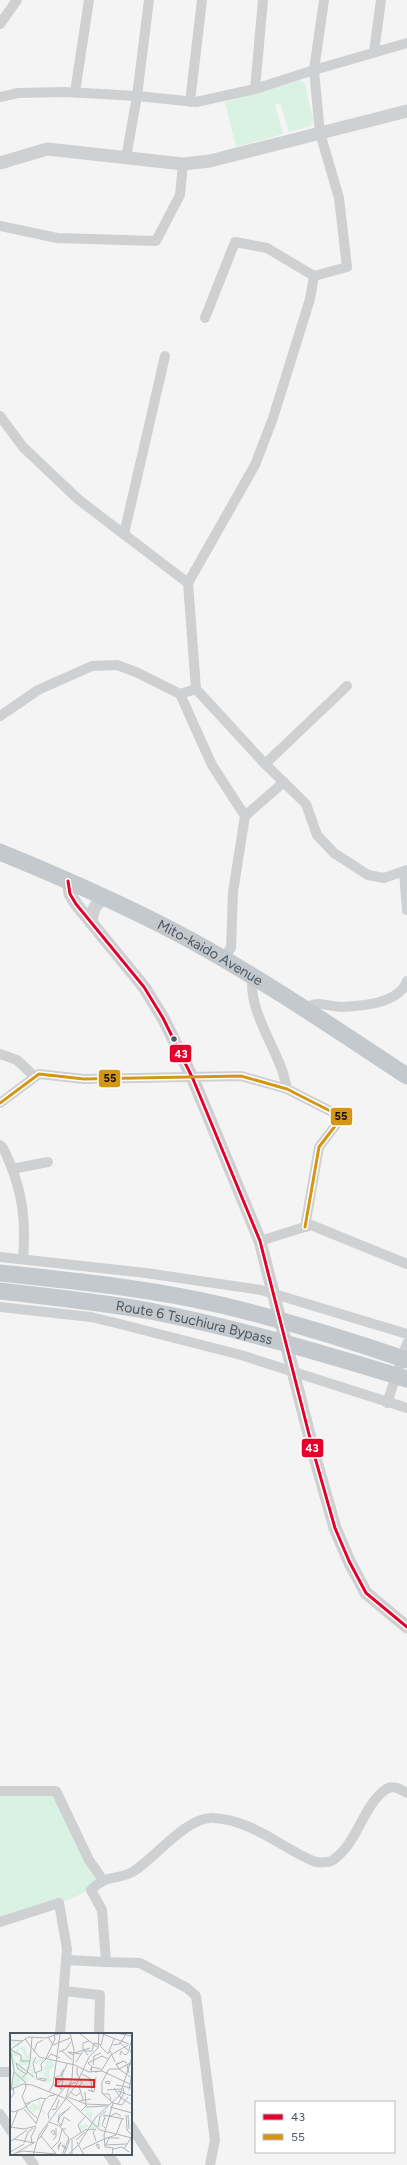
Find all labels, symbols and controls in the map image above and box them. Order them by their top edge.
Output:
street label: Mito-kaido Avenue [154,916,266,989]
unlabelled marker [169,1034,179,1044]
line badge: 43 [169,1044,192,1063]
text: 43 [174,1048,188,1061]
line badge: 55 [98,1069,121,1088]
text: 55 [104,1072,116,1085]
line badge: 55 [330,1107,353,1126]
text: 55 [335,1110,347,1123]
street label: Route 6 Tsuchiura Bypass [115,1298,274,1348]
line badge: 43 [301,1438,324,1458]
text: 43 [305,1442,319,1455]
inset map [10,2033,132,2155]
legend [255,2101,395,2153]
text: 43 [291,2110,305,2124]
text: 55 [291,2130,305,2144]

